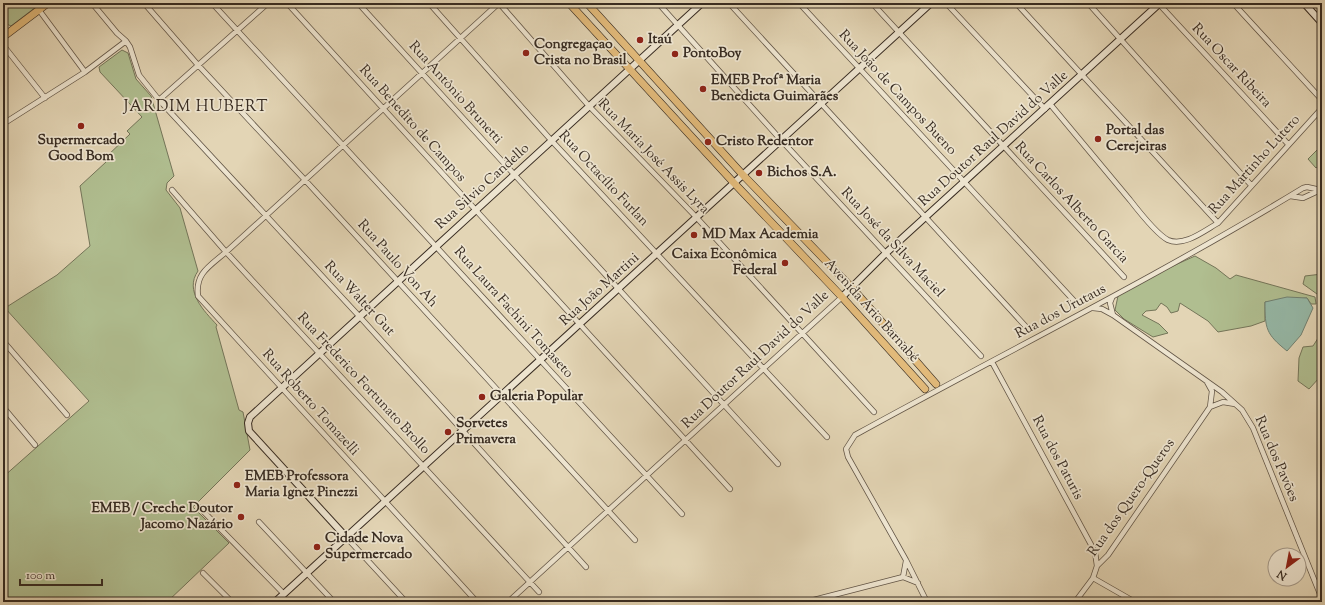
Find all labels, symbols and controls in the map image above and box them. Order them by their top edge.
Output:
street label: Rua Oscar Ribeira [1186,19,1276,113]
street label: Rua João de Campos Bueno [833,26,961,160]
place label: Itaú [648,30,673,50]
place label: Congregaçao Crista no Brasil [534,35,627,71]
marker: Itaú [635,35,645,45]
street label: Rua Antônio Brunetti [403,37,507,149]
place label: PontoBoy [683,44,742,64]
marker: Congregaçao Crista no Brasil [521,48,531,58]
marker: PontoBoy [670,49,680,59]
street label: Rua Benedito de Campos [354,61,470,187]
street label: Rua Doutor Raul David do Valle [915,66,1073,212]
place label: EMEB Profª Maria Benedicta Guimarães [711,71,839,107]
marker: EMEB Profª Maria Benedicta Guimarães [698,84,708,94]
street label: Rua Maria José Assis Lyra [593,95,714,219]
district label: JARDIM HUBERT [123,96,268,119]
street label: Rua Martinho Lutero [1205,110,1305,219]
marker: Supermercado Good Bom [76,121,86,131]
place label: Portal das Cerejeiras [1106,121,1167,157]
street label: Rua Octacílio Furlan [553,127,653,231]
place label: Supermercado Good Bom [37,131,125,167]
place label: Cristo Redentor [716,132,814,152]
marker: Portal das Cerejeiras [1093,134,1103,144]
marker: Cristo Redentor [703,137,713,147]
street label: Rua Carlos Alberto Garcia [1009,138,1133,269]
street label: Rua Silvio Candello [432,139,535,235]
place label: Bichos S.A. [767,163,837,183]
marker: Bichos S.A. [754,168,764,178]
street label: Rua José da Silva Maciel [836,184,948,302]
street label: Rua Paulo Von Ah [352,216,442,312]
place label: MD Max Academia [702,225,819,245]
marker: MD Max Academia [689,230,699,240]
street label: Rua Laura Fachini Tomaseto [448,243,578,383]
place label: Caixa Econômica Federal [672,245,778,281]
street label: Rua João Martini [556,249,644,331]
street label: Avenida Ário Barnabé [819,255,923,367]
street label: Rua Walter Gut [319,257,399,341]
marker: Caixa Econômica Federal [780,258,790,268]
street label: Rua dos Urutaus [1012,280,1110,344]
street label: Rua Doutor Raul David do Valle [678,286,834,434]
street label: Rua Frederico Fortunato Brollo [292,309,434,460]
street label: Rua Roberto Tomazelli [257,345,363,461]
place label: Galeria Popular [490,387,584,407]
marker: Galeria Popular [477,392,487,402]
street label: Rua dos Paturis [1026,412,1088,504]
street label: Rua dos Pavões [1249,413,1303,505]
place label: Sorvetes Primavera [456,414,516,450]
marker: Sorvetes Primavera [443,427,453,437]
street label: Rua dos Quero-Queros [1084,435,1180,561]
place label: EMEB Professora Maria Ignez Pinezzi [245,467,358,503]
marker: EMEB Professora Maria Ignez Pinezzi [232,480,242,490]
place label: EMEB / Creche Doutor Jacomo Nazário [91,499,234,535]
marker: EMEB / Creche Doutor Jacomo Nazário [236,512,246,522]
place label: Cidade Nova Supermercado [325,529,413,565]
marker: Cidade Nova Supermercado [312,542,322,552]
north arrow [1267,547,1307,587]
scale bar [20,561,102,587]
text: N [1274,565,1291,584]
text: 100 m [26,567,55,585]

